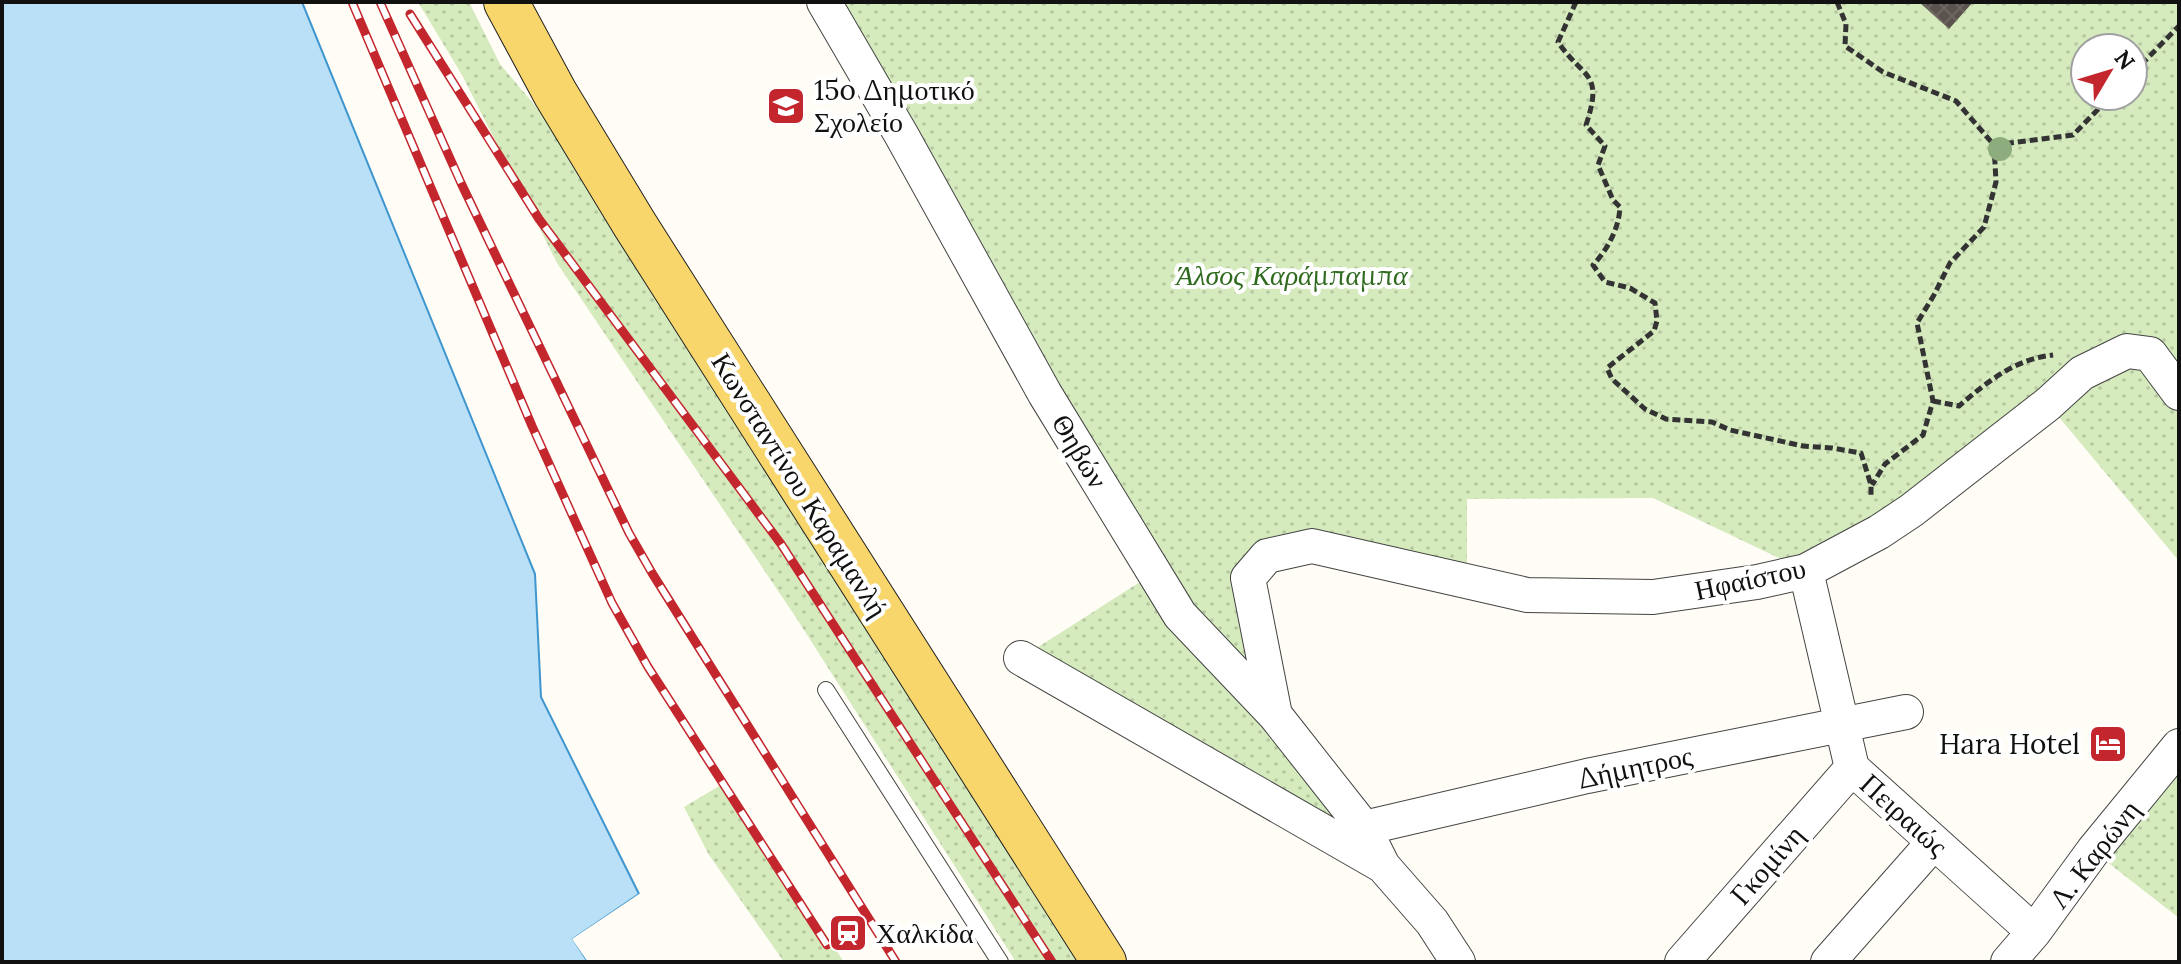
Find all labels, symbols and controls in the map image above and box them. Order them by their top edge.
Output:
north arrow [2069,32,2149,112]
text: N [2108,44,2141,75]
place label: 15o Δημοτικό Σχολείο [814,72,975,140]
school or university icon: 15o Δημοτικό Σχολείο [765,85,807,127]
park label: Άλσος Καράμπαμπα [1174,257,1409,293]
street label: Κωνσταντίνου Καραμανλή [704,346,896,624]
street label: Θηβών [1044,407,1116,495]
street label: Ηφαίστου [1691,550,1809,608]
hotel icon: Hara Hotel [2087,723,2129,765]
place label: Hara Hotel [1939,726,2080,762]
street label: Δήμητρος [1574,737,1696,797]
street label: Πειραιώς [1852,766,1956,864]
street label: Λ. Καρώνη [2040,792,2148,916]
street label: Γκομίνη [1722,817,1812,913]
station icon: Χαλκίδα [827,912,869,954]
place label: Χαλκίδα [876,915,974,951]

